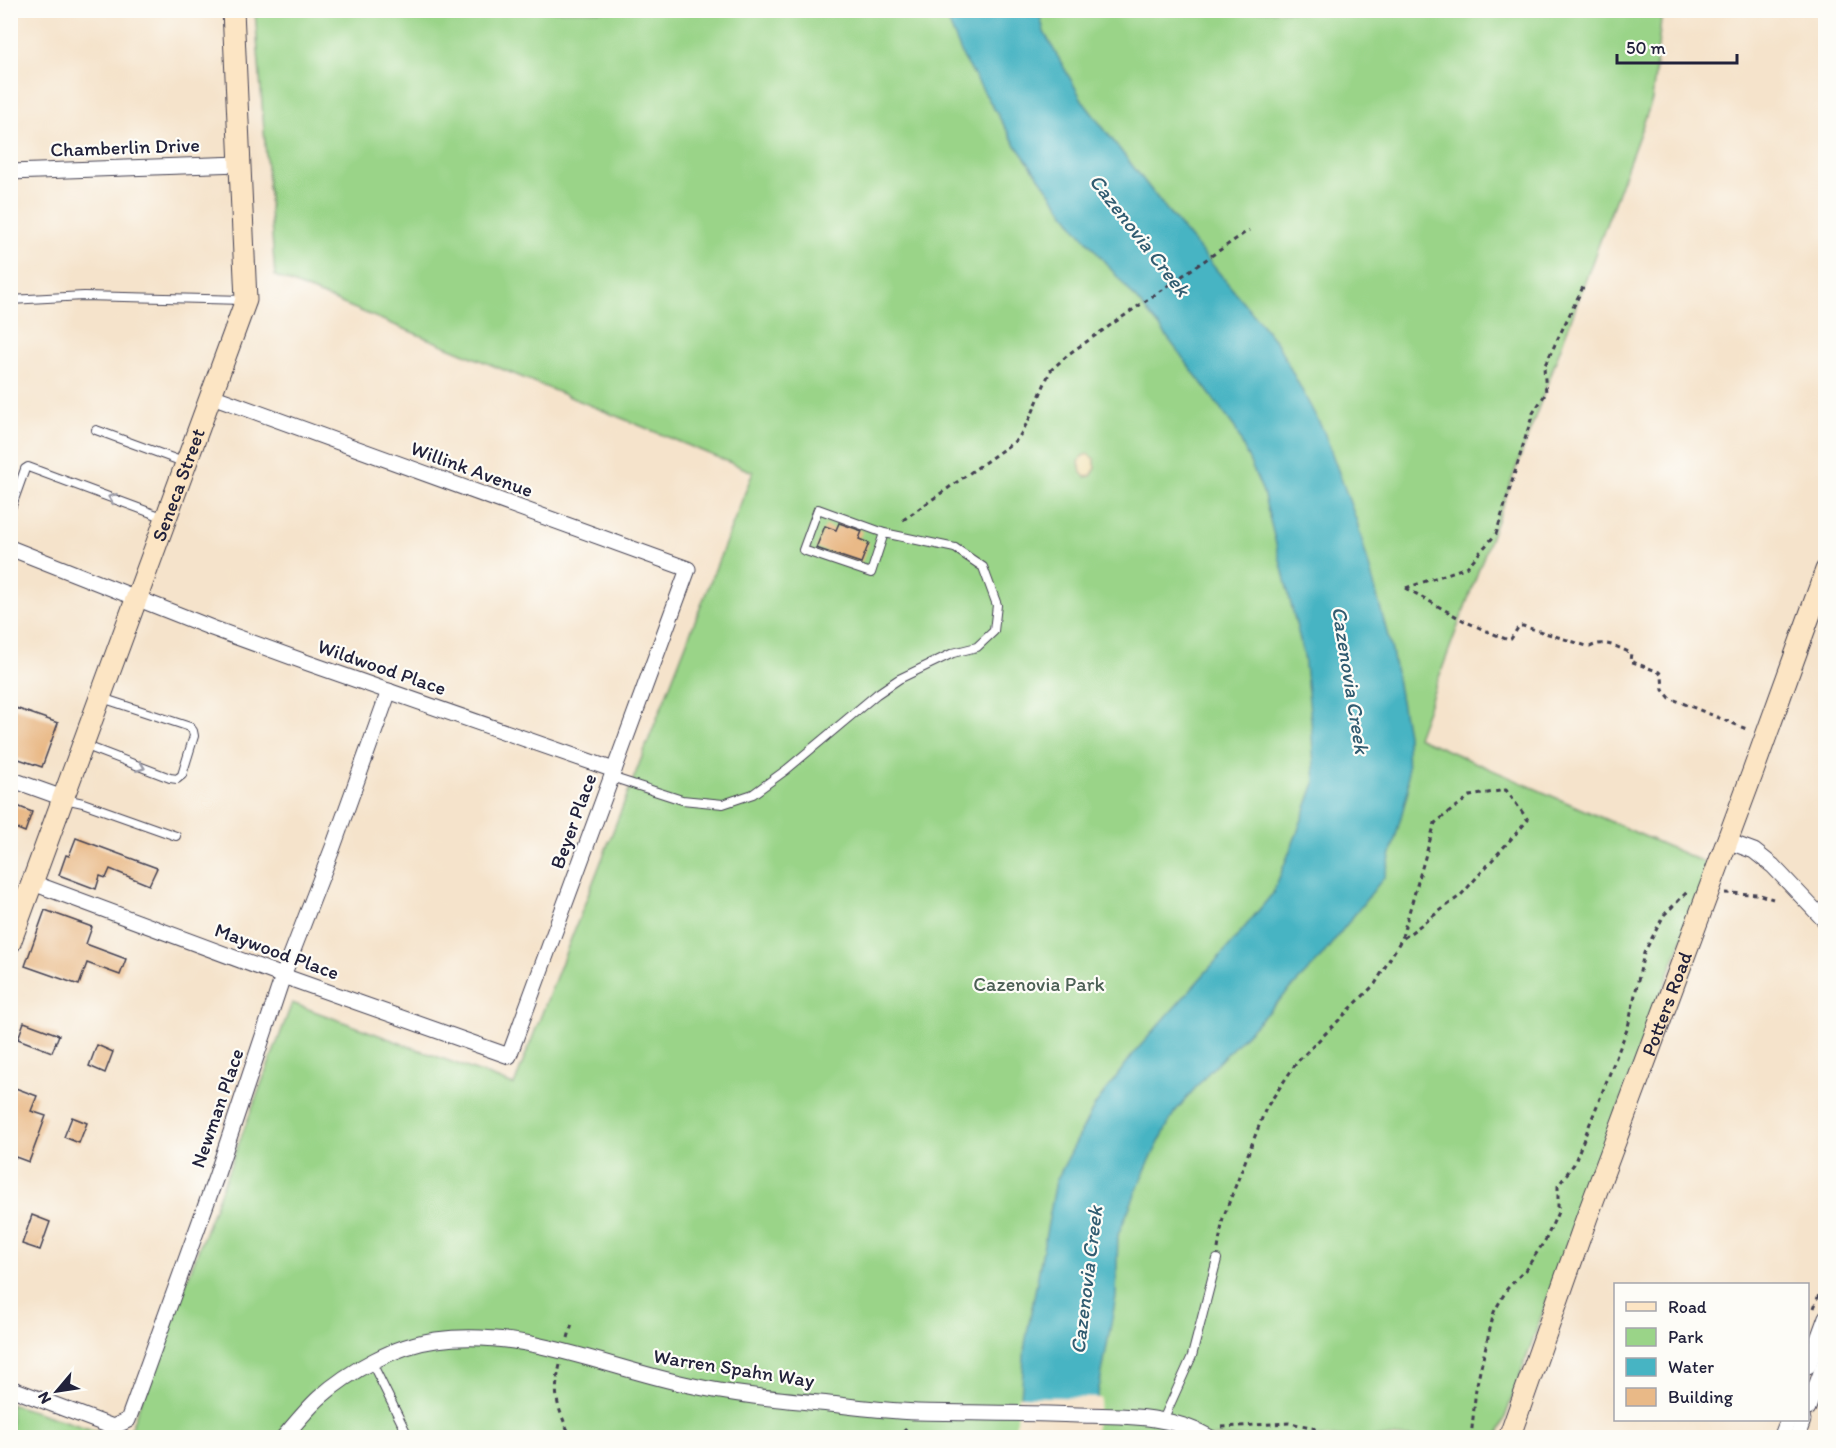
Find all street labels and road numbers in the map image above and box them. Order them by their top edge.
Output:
street label: Chamberlin Drive [50,132,200,162]
street label: Seneca Street [146,424,210,545]
street label: Willink Avenue [408,436,536,502]
street label: Wildwood Place [315,634,449,700]
street label: Beyer Place [545,770,601,872]
street label: Maywood Place [211,917,343,985]
street label: Potters Road [1636,948,1697,1059]
street label: Newman Place [185,1045,249,1171]
street label: Warren Spahn Way [652,1343,817,1393]

